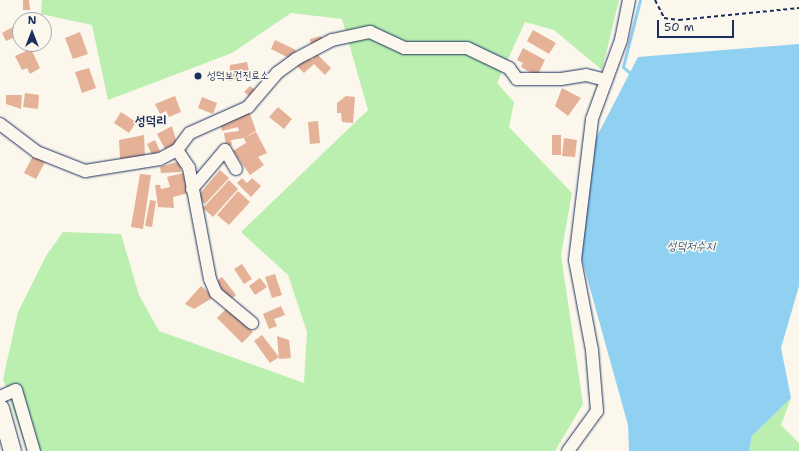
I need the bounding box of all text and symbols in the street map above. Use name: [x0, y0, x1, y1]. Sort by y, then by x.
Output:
north arrow: [12, 12, 52, 52]
scale bar: [659, 12, 736, 38]
text: N: [28, 13, 36, 28]
text: 50 m: [664, 19, 694, 35]
place label: 성덕보건진료소: [207, 69, 269, 83]
marker: 성덕보건진료소: [192, 70, 204, 82]
district label: 성덕리: [135, 113, 167, 129]
water label: 성덕저수지: [667, 240, 715, 254]

